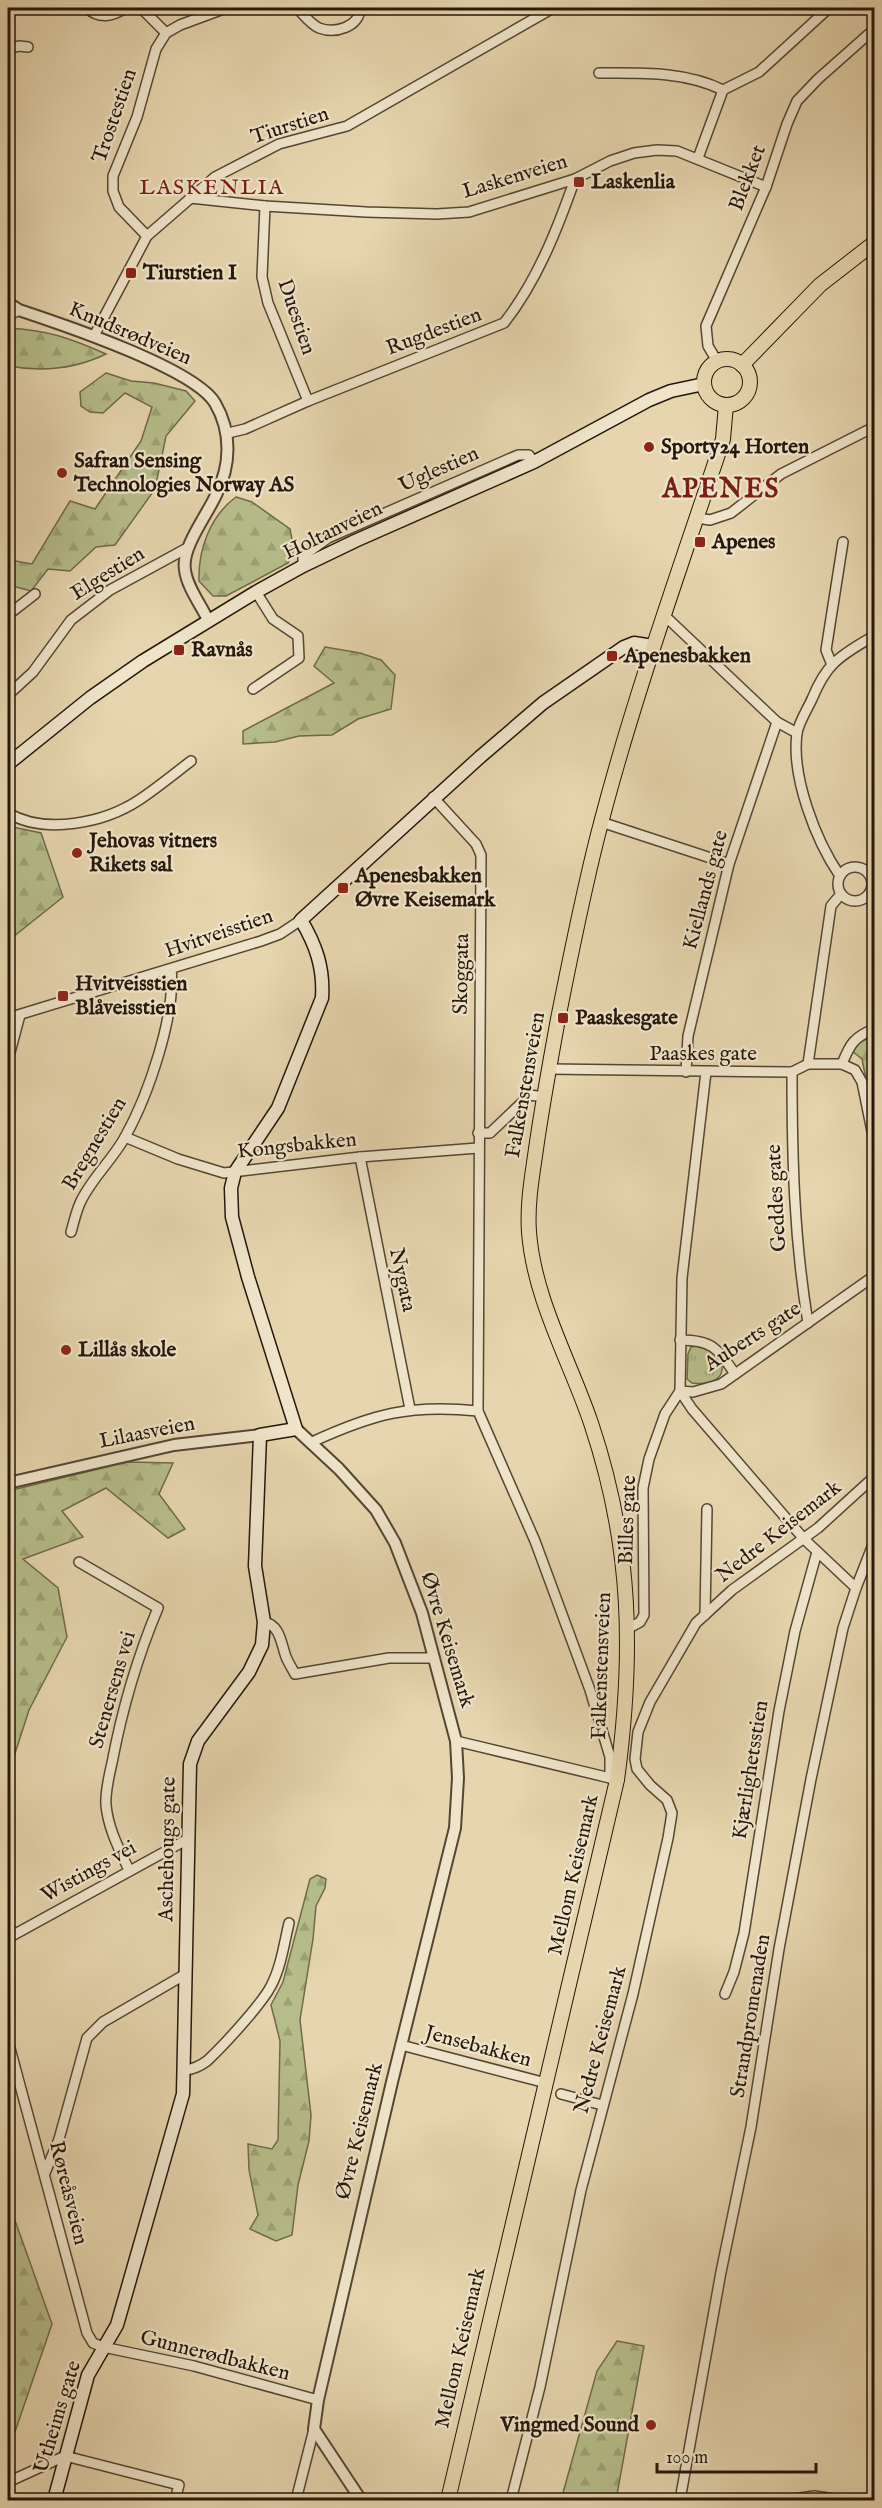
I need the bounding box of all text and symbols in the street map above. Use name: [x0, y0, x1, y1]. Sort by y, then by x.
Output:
street label: Trostestien: [86, 65, 144, 167]
street label: Tiurstien: [248, 101, 332, 151]
street label: Blekket: [723, 141, 773, 215]
street label: Laskenveien: [459, 148, 571, 206]
place label: Laskenlia: [591, 169, 676, 196]
district label: LASKENLIA: [139, 174, 285, 202]
marker: Laskenlia: [572, 175, 586, 189]
place label: Tiurstien I: [142, 260, 237, 287]
marker: Tiurstien I: [124, 266, 138, 280]
street label: Duestien: [270, 276, 322, 358]
street label: Knudsrødveien: [64, 296, 196, 372]
street label: Rugdestien: [383, 302, 485, 362]
place label: Sporty24 Horten: [661, 434, 809, 461]
street label: Uglestien: [395, 440, 483, 500]
marker: Sporty24 Horten: [642, 440, 656, 454]
place label: Safran Sensing Technologies Norway AS: [73, 448, 295, 499]
marker: Safran Sensing Technologies Norway AS: [55, 466, 69, 480]
district label: APENES: [661, 473, 780, 507]
street label: Holtanveien: [279, 495, 387, 567]
place label: Apenes: [711, 529, 775, 556]
marker: Apenes: [693, 535, 707, 549]
street label: Elgestien: [66, 541, 150, 607]
place label: Ravnås: [191, 637, 253, 664]
marker: Ravnås: [172, 643, 186, 657]
place label: Apenesbakken: [623, 643, 751, 670]
marker: Apenesbakken: [605, 649, 619, 663]
street label: Kiellands gate: [677, 827, 735, 953]
place label: Jehovas vitners Rikets sal: [86, 828, 217, 879]
marker: Jehovas vitners Rikets sal: [70, 846, 84, 860]
place label: Apenesbakken Øvre Keisemark: [354, 863, 496, 914]
marker: Apenesbakken Øvre Keisemark: [336, 881, 350, 895]
street label: Hvitveisstien: [161, 903, 277, 965]
street label: Skoggata: [448, 932, 476, 1015]
place label: Hvitveisstien Blåveisstien: [75, 971, 188, 1022]
marker: Hvitveisstien Blåveisstien: [56, 989, 70, 1003]
place label: Paaskesgate: [575, 1005, 678, 1032]
street label: Falkenstensveien: [500, 1010, 552, 1160]
marker: Paaskesgate: [556, 1011, 570, 1025]
street label: Paaskes gate: [649, 1041, 757, 1068]
street label: Bregnestien: [57, 1092, 133, 1196]
street label: Kongsbakken: [236, 1126, 358, 1166]
street label: Geddes gate: [761, 1143, 793, 1252]
street label: Nygata: [382, 1246, 422, 1315]
street label: Auberts gate: [699, 1295, 807, 1379]
place label: Lillås skole: [78, 1337, 176, 1364]
marker: Lillås skole: [59, 1343, 73, 1357]
street label: Lilaasveien: [97, 1410, 197, 1456]
street label: Billes gate: [613, 1474, 643, 1565]
street label: Nedre Keisemark: [711, 1474, 848, 1589]
street label: Øvre Keisemark: [414, 1569, 481, 1712]
street label: Falkenstensveien: [586, 1592, 618, 1740]
street label: Stenersens vei: [83, 1628, 143, 1752]
street label: Kjærlighetsstien: [727, 1698, 775, 1842]
street label: Aschehougs gate: [153, 1776, 183, 1923]
street label: Mellom Keisemark: [542, 1791, 606, 1958]
street label: Wistings vei: [37, 1835, 141, 1909]
street label: Strandpromenaden: [725, 1932, 777, 2100]
street label: Nedre Keisemark: [568, 1962, 634, 2117]
street label: Jensebakken: [420, 2019, 534, 2074]
street label: Øvre Keisemark: [330, 2059, 390, 2202]
street label: Røreåsveien: [42, 2138, 94, 2248]
street label: Mellom Keisemark: [429, 2264, 493, 2431]
street label: Gunnerødbakken: [137, 2324, 293, 2388]
street label: Utheims gate: [28, 2357, 88, 2477]
place label: Vingmed Sound: [499, 2412, 640, 2439]
marker: Vingmed Sound: [644, 2418, 658, 2432]
scale bar: [657, 2436, 816, 2474]
text: 100 m: [666, 2447, 708, 2470]

